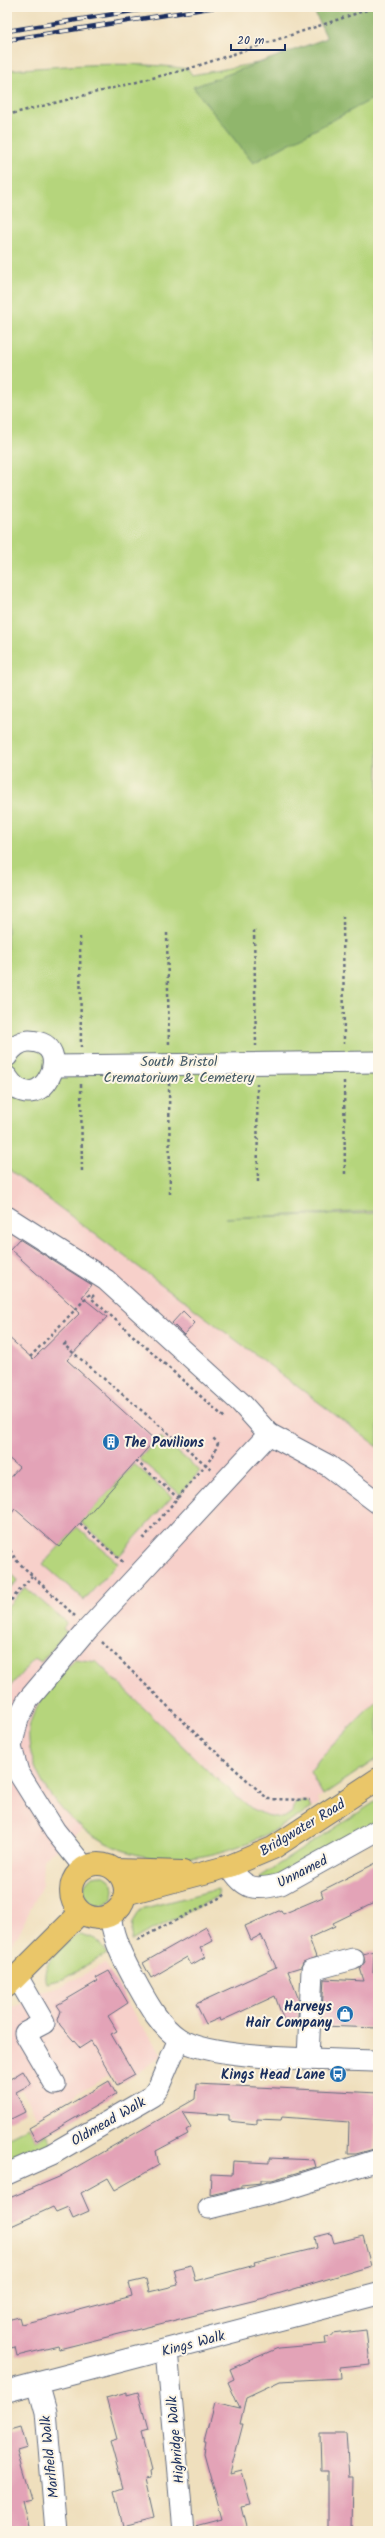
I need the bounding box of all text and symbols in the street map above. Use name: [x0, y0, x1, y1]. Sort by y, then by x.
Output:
scale bar: [231, 26, 285, 52]
text: 20 m: [237, 31, 265, 50]
park label: South Bristol Crematorium & Cemetery: [104, 1051, 255, 1089]
building icon: The Pavilions: [101, 1432, 121, 1452]
place label: The Pavilions: [124, 1432, 205, 1454]
street label: Bridgwater Road: [255, 1793, 350, 1862]
street label: Unnamed: [273, 1849, 333, 1894]
place label: Harveys Hair Company: [245, 1996, 333, 2034]
shop icon: Harveys Hair Company: [335, 2004, 355, 2024]
place label: Kings Head Lane: [221, 2064, 325, 2086]
bus stop icon: Kings Head Lane: [328, 2064, 348, 2084]
street label: Oldmead Walk: [67, 2091, 150, 2152]
street label: Kings Walk: [159, 2325, 228, 2363]
street label: Highridge Walk: [161, 2395, 191, 2485]
street label: Marlfield Walk: [35, 2414, 65, 2499]

